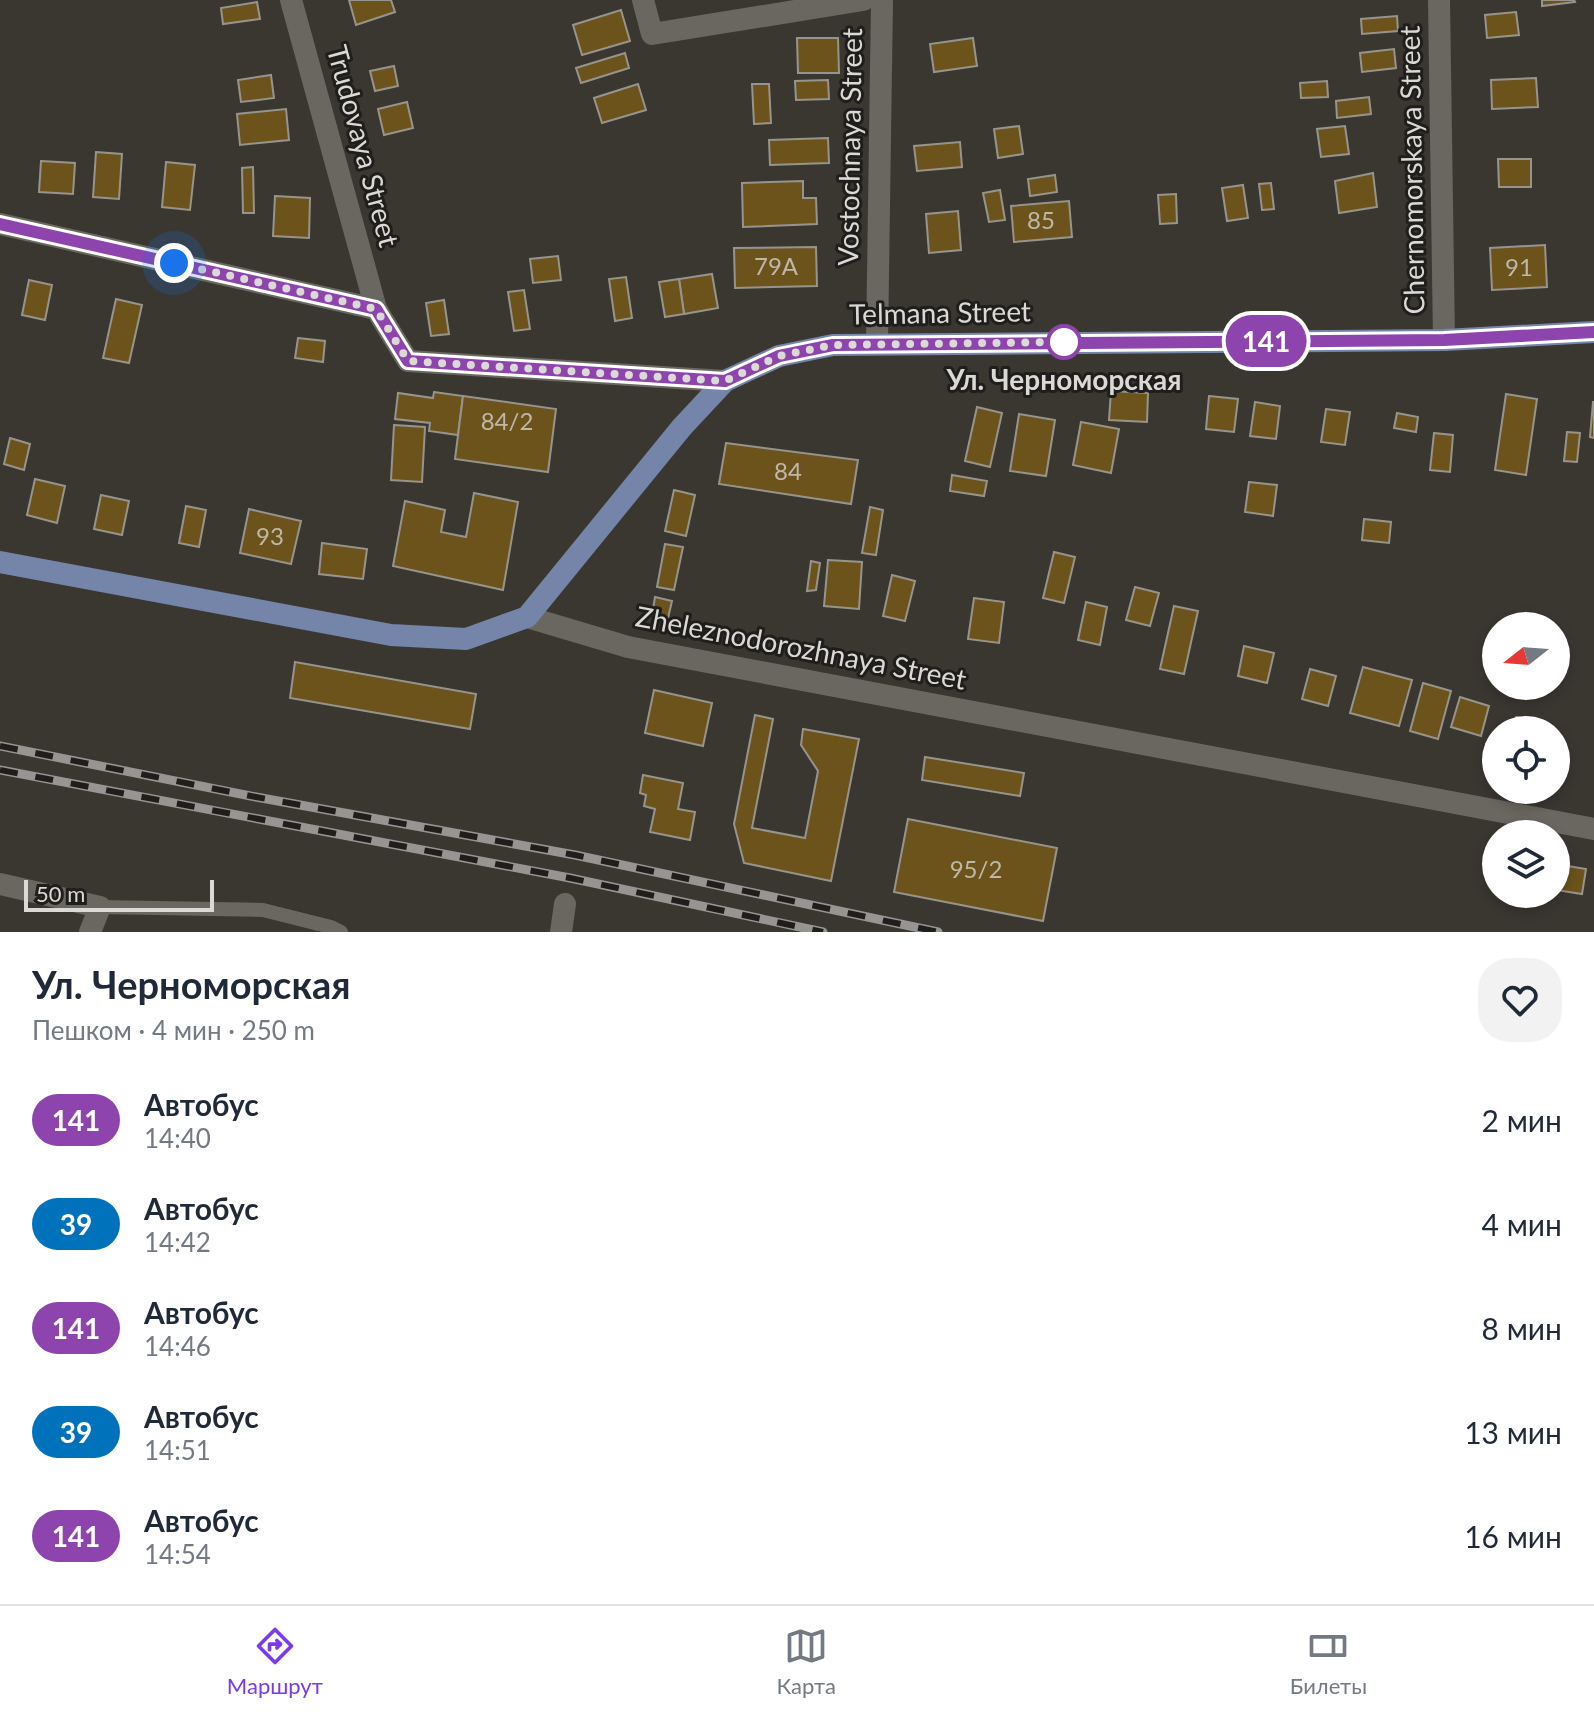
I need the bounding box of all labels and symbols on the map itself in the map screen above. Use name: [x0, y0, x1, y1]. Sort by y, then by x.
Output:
street label: Chernomorskaya Street: [1391, 25, 1431, 315]
street label: Vostochnaya Street: [830, 28, 868, 266]
street label: Trudovaya Street: [321, 41, 407, 250]
house number: 85: [1027, 205, 1055, 234]
your location: [154, 243, 194, 283]
house number: 79А: [754, 251, 799, 280]
house number: 91: [1505, 252, 1533, 281]
street label: Telmana Street: [849, 293, 1031, 331]
line badge: 141: [1220, 315, 1312, 367]
marker: Ул. Черноморская: [1047, 325, 1081, 359]
place label: Ул. Черноморская: [946, 362, 1181, 396]
house number: 84/2: [481, 406, 533, 435]
house number: 84: [774, 456, 802, 485]
house number: 93: [256, 521, 284, 550]
street label: Zheleznodorozhnaya Street: [633, 598, 969, 696]
north arrow: [1482, 612, 1570, 700]
house number: 95/2: [950, 854, 1002, 883]
scale bar: [24, 876, 214, 912]

